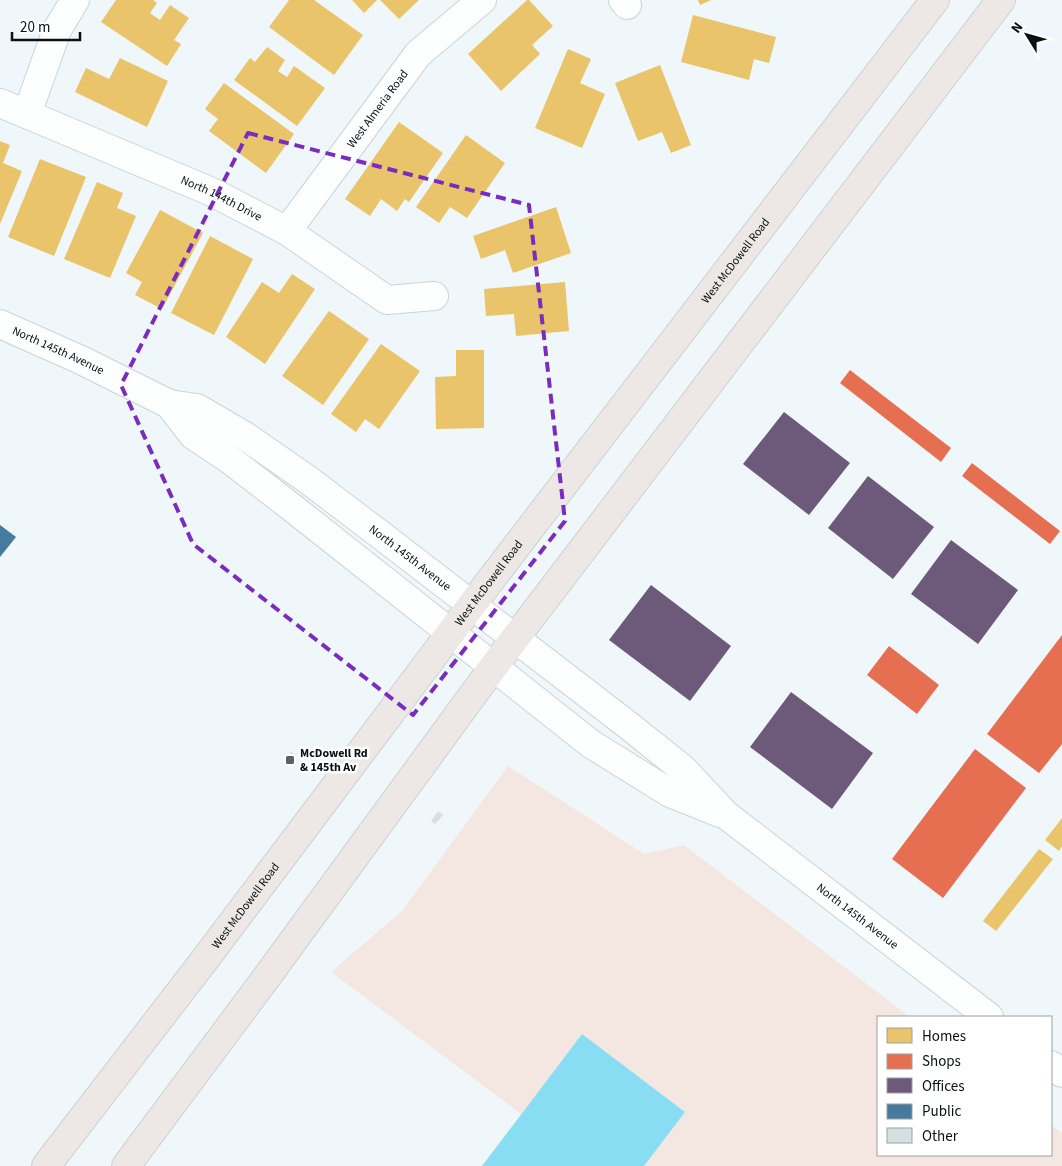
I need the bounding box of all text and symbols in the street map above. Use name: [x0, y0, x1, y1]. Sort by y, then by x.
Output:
scale bar: [12, 10, 80, 42]
north arrow: [1002, 10, 1052, 60]
text: 20 m: [20, 17, 50, 38]
text: N: [1007, 18, 1028, 38]
street label: West Almeria Road: [343, 66, 412, 151]
street label: North 144th Drive: [178, 171, 265, 225]
street label: West McDowell Road: [697, 214, 774, 307]
street label: North 145th Avenue: [10, 322, 107, 379]
street label: North 145th Avenue: [366, 521, 455, 595]
street label: West McDowell Road: [450, 537, 527, 629]
place label: McDowell Rd & 145th Av: [300, 745, 368, 776]
marker: McDowell Rd & 145th Av: [284, 754, 296, 766]
street label: West McDowell Road: [207, 859, 283, 952]
street label: North 145th Avenue: [813, 879, 902, 953]
legend: [877, 1016, 1052, 1156]
text: Homes: [922, 1026, 966, 1047]
text: Shops: [922, 1051, 961, 1072]
text: Offices: [922, 1076, 965, 1097]
text: Public: [922, 1101, 961, 1122]
text: Other: [922, 1126, 959, 1147]

